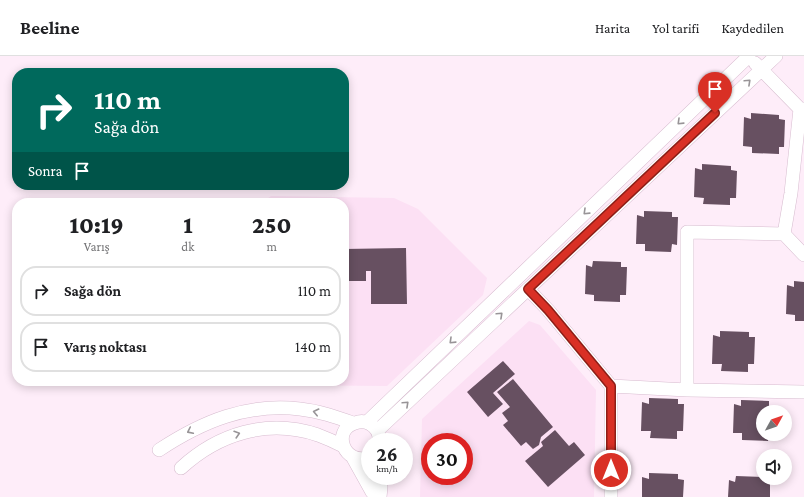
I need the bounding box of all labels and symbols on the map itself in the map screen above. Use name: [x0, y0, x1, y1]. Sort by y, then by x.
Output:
pin: [698, 72, 732, 113]
one-way arrow: [743, 79, 751, 87]
one-way arrow: [677, 117, 685, 125]
one-way arrow: [583, 207, 591, 215]
one-way arrow: [496, 313, 503, 320]
one-way arrow: [449, 336, 457, 344]
one-way arrow: [401, 402, 409, 409]
north arrow: [756, 405, 792, 441]
one-way arrow: [313, 408, 319, 416]
one-way arrow: [187, 426, 195, 434]
one-way arrow: [234, 430, 241, 439]
speed limit sign: 30: [421, 433, 473, 485]
position arrow: [590, 449, 632, 491]

